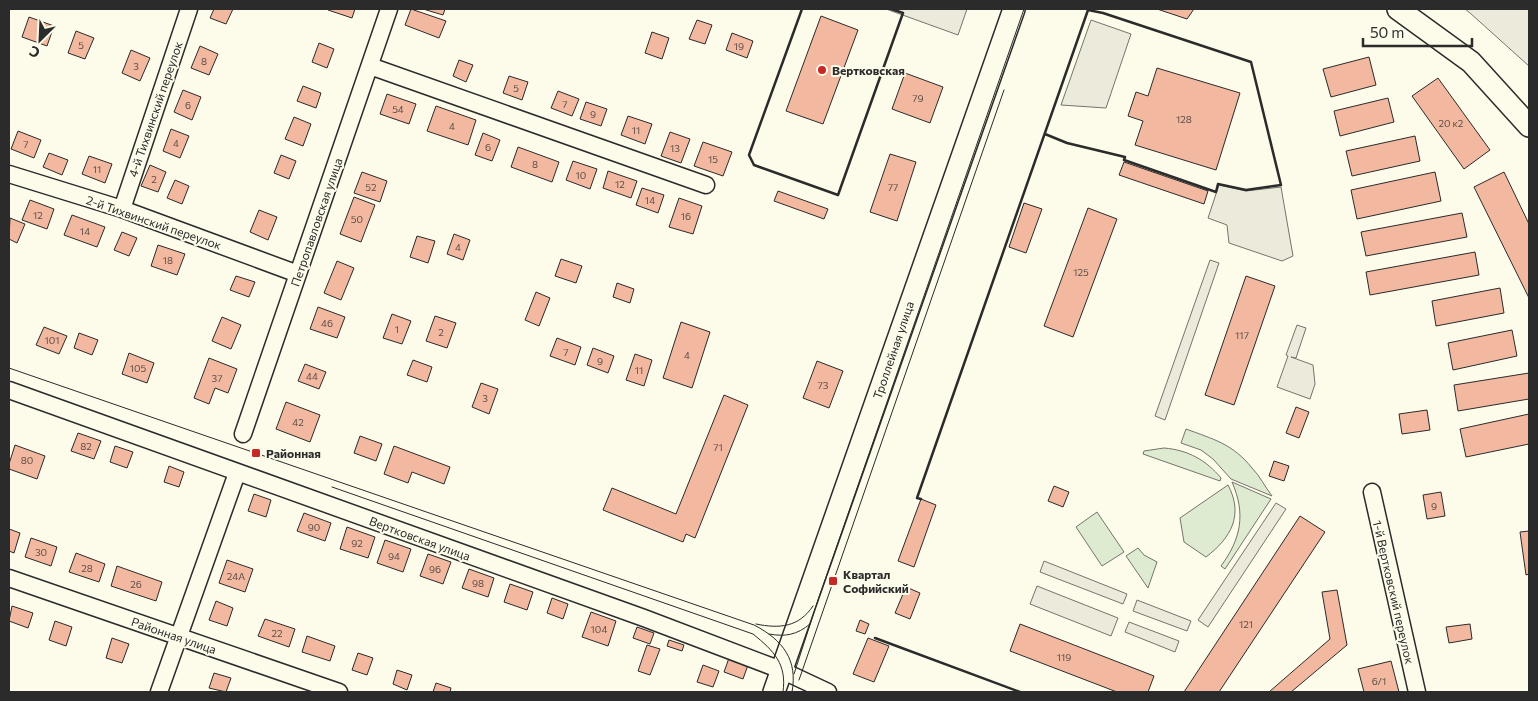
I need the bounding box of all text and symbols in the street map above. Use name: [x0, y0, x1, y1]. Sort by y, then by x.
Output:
north arrow: [15, 15, 65, 65]
scale bar: [1363, 15, 1472, 47]
text: 50 m: [1370, 23, 1404, 41]
house number: 5: [78, 39, 84, 51]
street label: 4-й Тихвинский переулок: [125, 39, 185, 179]
house number: 19: [734, 40, 744, 52]
text: С: [27, 43, 42, 62]
house number: 8: [201, 55, 207, 67]
house number: 3: [133, 60, 139, 72]
place label: Вертковская: [832, 63, 905, 77]
marker: Вертковская: [816, 64, 828, 76]
house number: 5: [513, 82, 519, 94]
house number: 79: [912, 92, 924, 104]
house number: 7: [562, 98, 568, 110]
house number: 6: [185, 99, 191, 111]
house number: 54: [392, 103, 404, 115]
house number: 9: [590, 108, 596, 120]
house number: 128: [1176, 113, 1192, 125]
house number: 20 к2: [1439, 117, 1464, 129]
house number: 4: [449, 120, 455, 132]
house number: 11: [632, 124, 640, 136]
house number: 4: [173, 137, 179, 149]
house number: 7: [23, 138, 29, 150]
house number: 6: [485, 141, 491, 153]
house number: 13: [670, 142, 680, 154]
house number: 15: [708, 153, 718, 165]
street label: Петропавловская улица: [287, 156, 345, 288]
house number: 8: [532, 158, 538, 170]
house number: 11: [93, 163, 101, 175]
house number: 10: [576, 169, 586, 181]
house number: 2: [151, 173, 157, 185]
house number: 12: [615, 178, 625, 190]
house number: 52: [365, 181, 377, 193]
house number: 77: [888, 181, 898, 193]
street label: 2-й Тихвинский переулок: [85, 192, 224, 252]
house number: 14: [645, 194, 655, 206]
house number: 12: [33, 209, 43, 221]
house number: 16: [681, 210, 691, 222]
house number: 50: [351, 213, 363, 225]
house number: 14: [80, 225, 90, 237]
house number: 4: [455, 241, 461, 253]
house number: 18: [163, 254, 173, 266]
house number: 125: [1073, 266, 1089, 278]
street label: Троллейная улица: [870, 299, 916, 401]
house number: 46: [321, 317, 333, 329]
house number: 1: [395, 323, 399, 335]
house number: 2: [438, 326, 444, 338]
house number: 117: [1235, 329, 1249, 341]
house number: 101: [44, 334, 60, 346]
house number: 7: [563, 346, 569, 358]
house number: 4: [684, 349, 690, 361]
house number: 9: [597, 355, 603, 367]
house number: 105: [130, 362, 147, 374]
house number: 11: [635, 364, 643, 376]
house number: 44: [306, 370, 318, 382]
house number: 37: [212, 372, 222, 384]
house number: 73: [818, 379, 829, 391]
house number: 3: [482, 392, 488, 404]
house number: 42: [292, 416, 304, 428]
house number: 82: [80, 440, 92, 452]
house number: 71: [713, 441, 723, 453]
place label: Районная: [266, 446, 321, 460]
marker: Районная: [250, 447, 262, 459]
house number: 80: [21, 454, 33, 466]
house number: 9: [1431, 500, 1437, 512]
street label: Вертковская улица: [368, 513, 472, 563]
street label: 1-й Вертковский переулок: [1371, 519, 1417, 666]
house number: 90: [308, 521, 320, 533]
house number: 92: [351, 537, 363, 549]
house number: 30: [35, 546, 47, 558]
house number: 94: [388, 550, 400, 562]
house number: 28: [81, 562, 93, 574]
house number: 96: [429, 563, 441, 575]
place label: Квартал Софийский: [843, 567, 909, 595]
house number: 24А: [227, 570, 245, 582]
marker: Квартал Софийский: [827, 575, 839, 587]
house number: 98: [472, 577, 484, 589]
house number: 26: [130, 578, 142, 590]
street label: Районная улица: [130, 614, 218, 656]
house number: 121: [1239, 618, 1253, 630]
house number: 104: [591, 623, 607, 635]
house number: 22: [271, 627, 283, 639]
house number: 119: [1057, 651, 1071, 663]
house number: 6/1: [1372, 675, 1386, 687]

